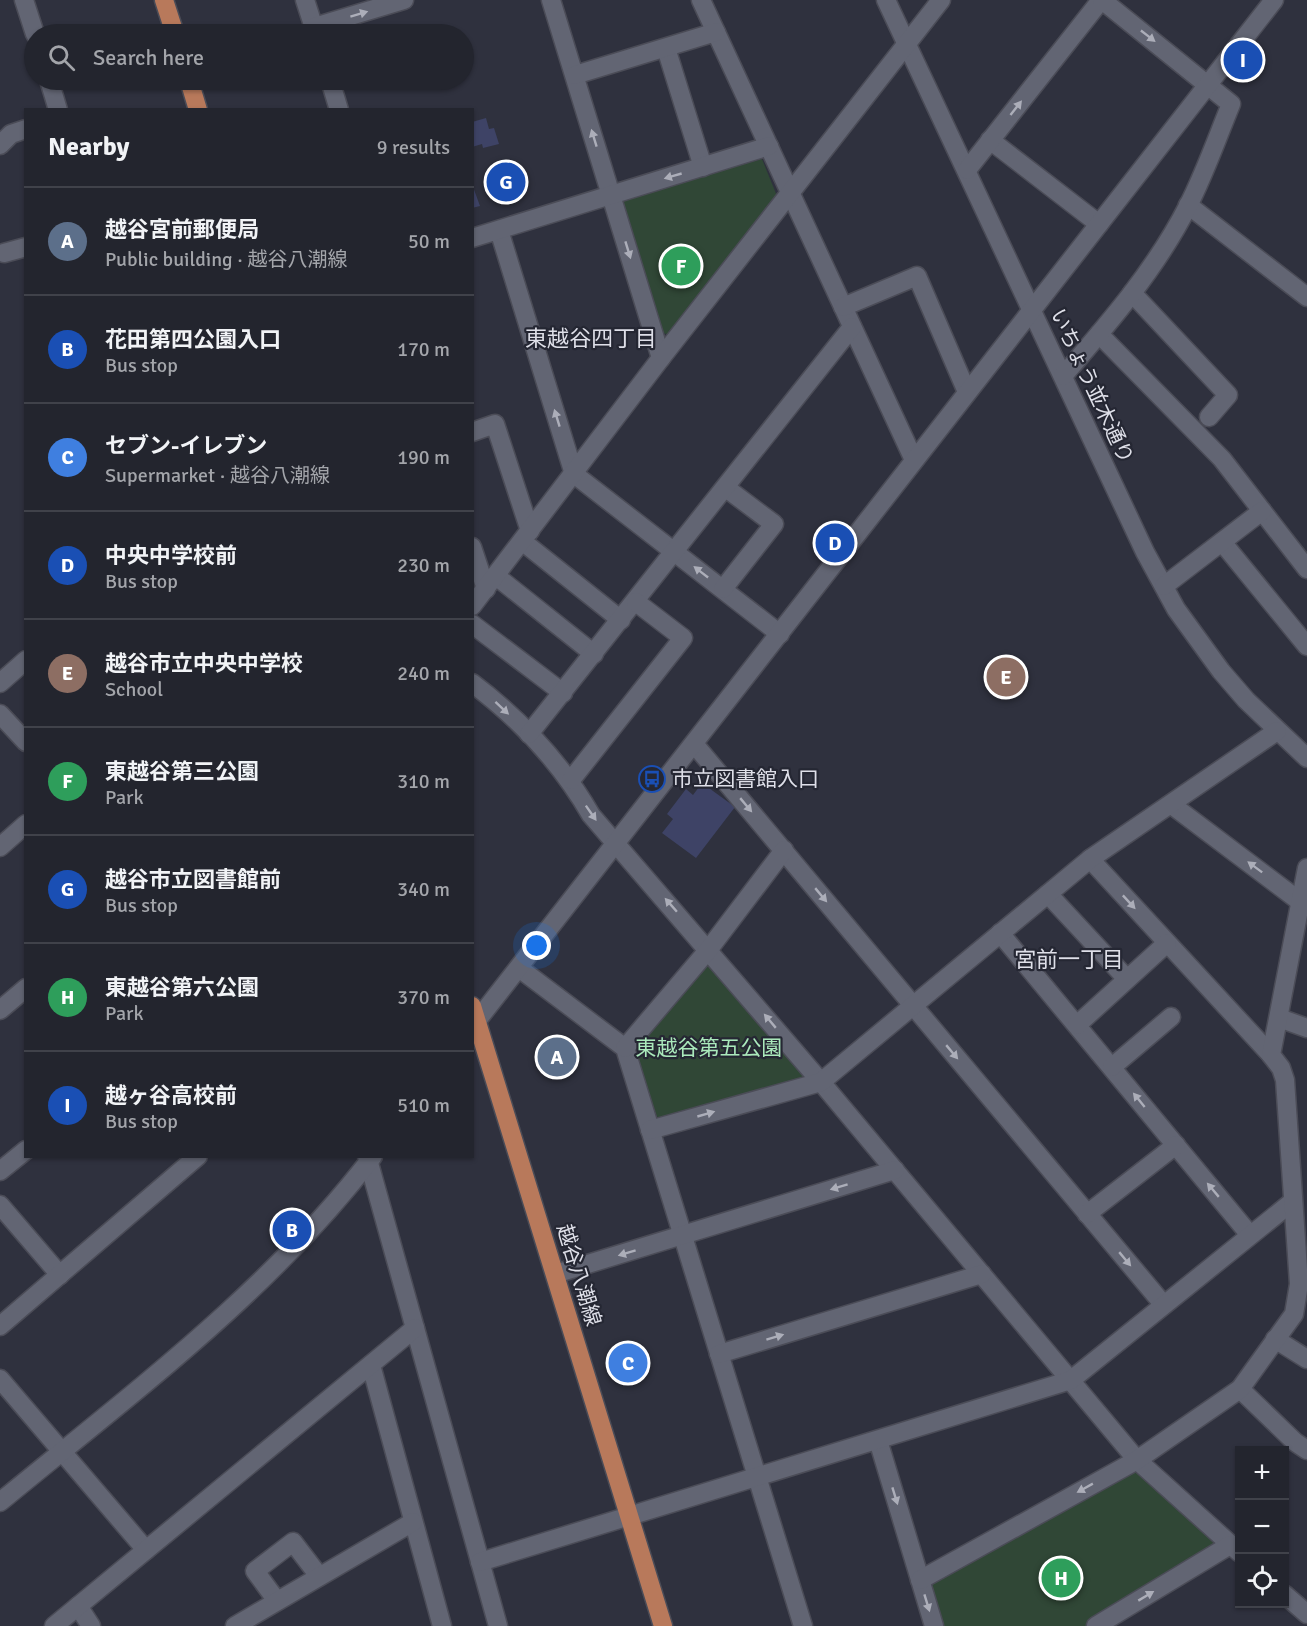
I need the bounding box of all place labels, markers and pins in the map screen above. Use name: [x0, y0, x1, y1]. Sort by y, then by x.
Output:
pin: I: [1224, 38, 1262, 82]
pin: G: [486, 160, 526, 204]
pin: F: [662, 244, 700, 288]
pin: D: [816, 520, 854, 566]
pin: E: [986, 654, 1026, 700]
bus stop icon: 市立図書館入口: [637, 764, 667, 794]
place label: 市立図書館入口: [672, 766, 819, 792]
pin: A: [538, 1034, 576, 1080]
pin: B: [272, 1208, 312, 1252]
pin: C: [608, 1340, 648, 1386]
pin: H: [1042, 1556, 1080, 1600]

